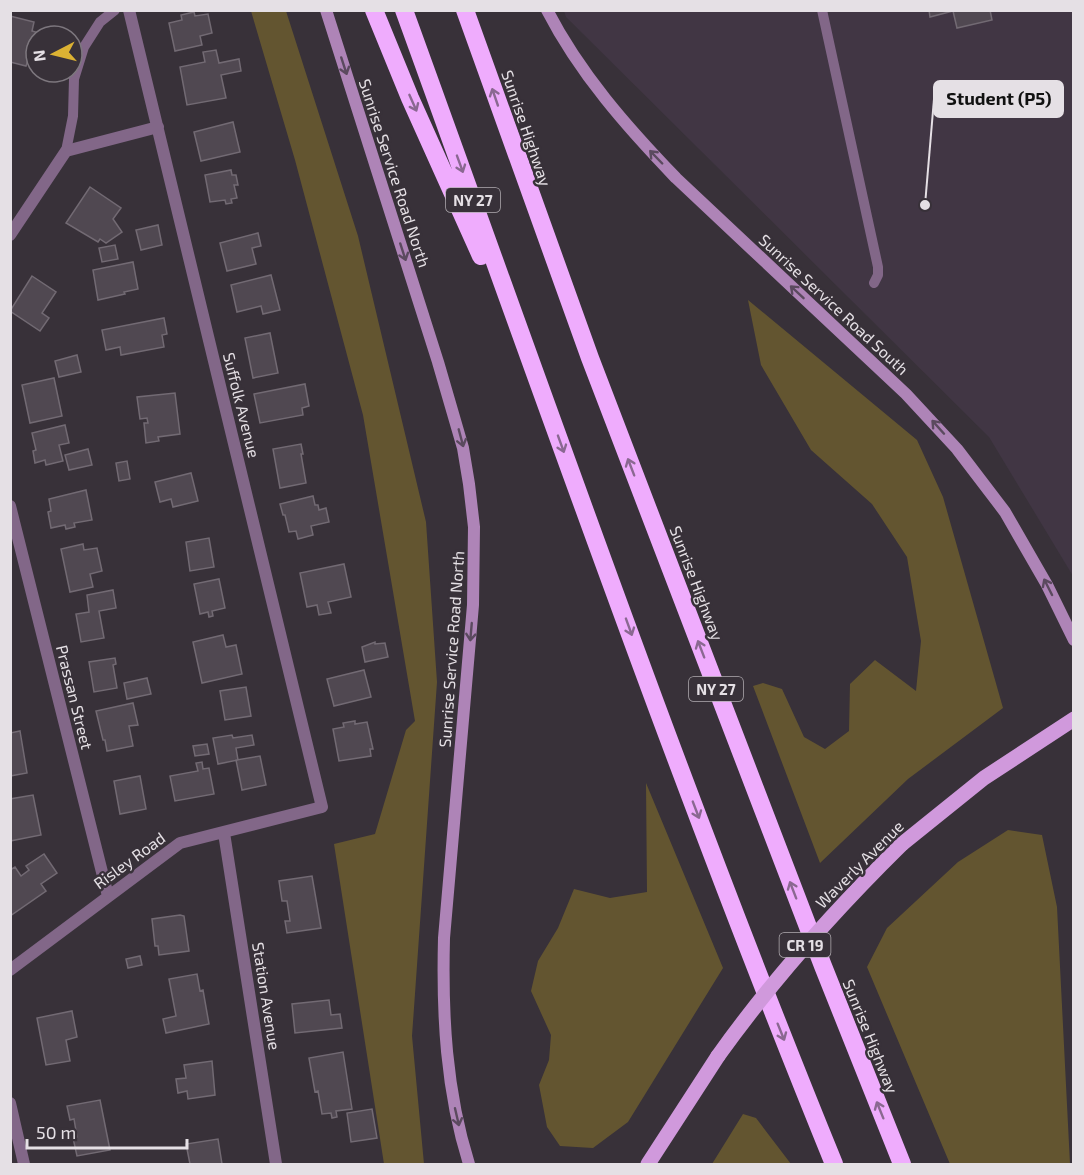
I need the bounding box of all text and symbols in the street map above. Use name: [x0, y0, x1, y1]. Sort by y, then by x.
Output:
north arrow: [24, 24, 84, 84]
text: N: [28, 49, 49, 63]
one-way arrow: [339, 56, 350, 75]
street label: Sunrise Highway: [498, 68, 556, 189]
street label: Sunrise Service Road North: [356, 76, 434, 270]
callout: Student (P5): [934, 81, 1063, 117]
text: Student (P5): [946, 87, 1052, 109]
one-way arrow: [489, 88, 500, 106]
one-way arrow: [408, 94, 419, 112]
one-way arrow: [649, 150, 663, 165]
one-way arrow: [455, 154, 466, 173]
road number: NY 27: [446, 188, 500, 212]
street label: Sunrise Service Road South: [755, 230, 913, 378]
one-way arrow: [398, 242, 409, 261]
one-way arrow: [790, 285, 805, 299]
street label: Suffolk Avenue: [220, 350, 264, 460]
one-way arrow: [931, 420, 945, 435]
one-way arrow: [455, 428, 467, 447]
one-way arrow: [557, 435, 568, 453]
one-way arrow: [625, 458, 636, 477]
street label: Sunrise Highway: [666, 523, 728, 644]
street label: Sunrise Service Road North: [435, 550, 467, 748]
one-way arrow: [1042, 579, 1054, 596]
one-way arrow: [624, 618, 635, 636]
one-way arrow: [465, 622, 476, 641]
one-way arrow: [695, 640, 706, 659]
street label: Prassan Street: [53, 643, 97, 751]
road number: NY 27: [689, 677, 743, 701]
one-way arrow: [691, 801, 702, 819]
street label: Waverly Avenue: [811, 816, 907, 912]
street label: Risley Road: [90, 828, 168, 892]
one-way arrow: [787, 881, 798, 899]
road number: CR 19: [780, 933, 830, 957]
street label: Station Avenue: [249, 941, 285, 1051]
street label: Sunrise Highway: [839, 976, 903, 1096]
one-way arrow: [776, 1022, 787, 1040]
one-way arrow: [874, 1102, 885, 1120]
one-way arrow: [451, 1107, 463, 1126]
scale bar: [27, 1112, 188, 1150]
text: 50 m: [36, 1121, 76, 1143]

